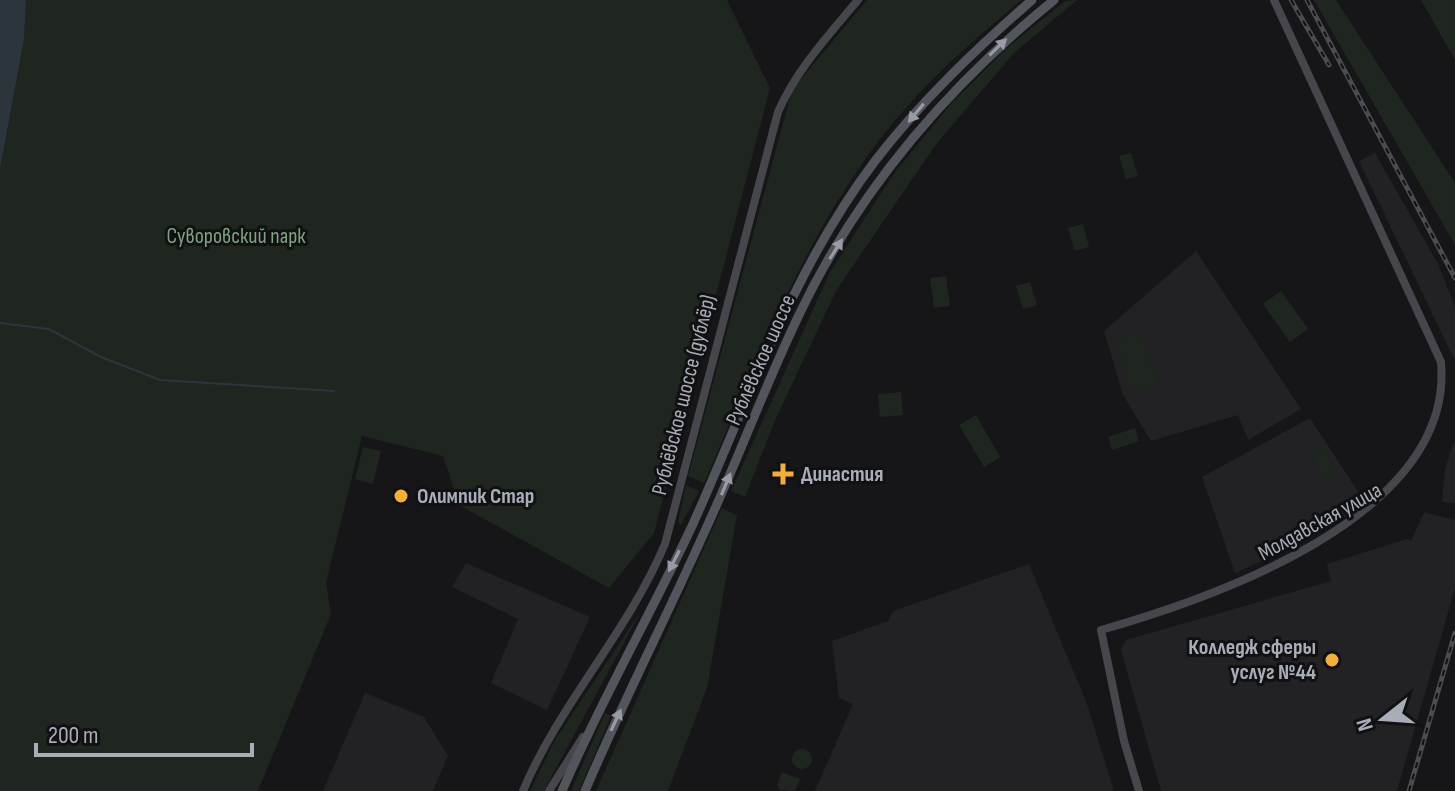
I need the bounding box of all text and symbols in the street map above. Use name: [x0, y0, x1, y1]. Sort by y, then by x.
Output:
one-way arrow: [988, 38, 1007, 57]
one-way arrow: [908, 103, 925, 123]
park label: Суворовский парк: [166, 223, 306, 250]
one-way arrow: [829, 238, 843, 260]
street label: Рублёвское шоссе: [720, 290, 802, 430]
street label: Рублёвское шоссе (дублёр): [646, 292, 722, 498]
place label: Династия: [801, 461, 883, 488]
marker: Династия: [772, 463, 794, 485]
one-way arrow: [719, 472, 732, 496]
street label: Молдавская улица: [1253, 477, 1387, 567]
place label: Олимпик Стар: [417, 483, 534, 510]
marker: Олимпик Стар: [392, 487, 410, 505]
one-way arrow: [667, 550, 681, 573]
place label: Колледж сферы услуг №44: [1188, 634, 1316, 686]
marker: Колледж сферы услуг №44: [1323, 651, 1341, 669]
north arrow: [1343, 679, 1423, 759]
scale bar: [36, 707, 252, 757]
one-way arrow: [609, 708, 623, 731]
text: N: [1351, 715, 1380, 734]
text: 200 m: [48, 721, 99, 750]

